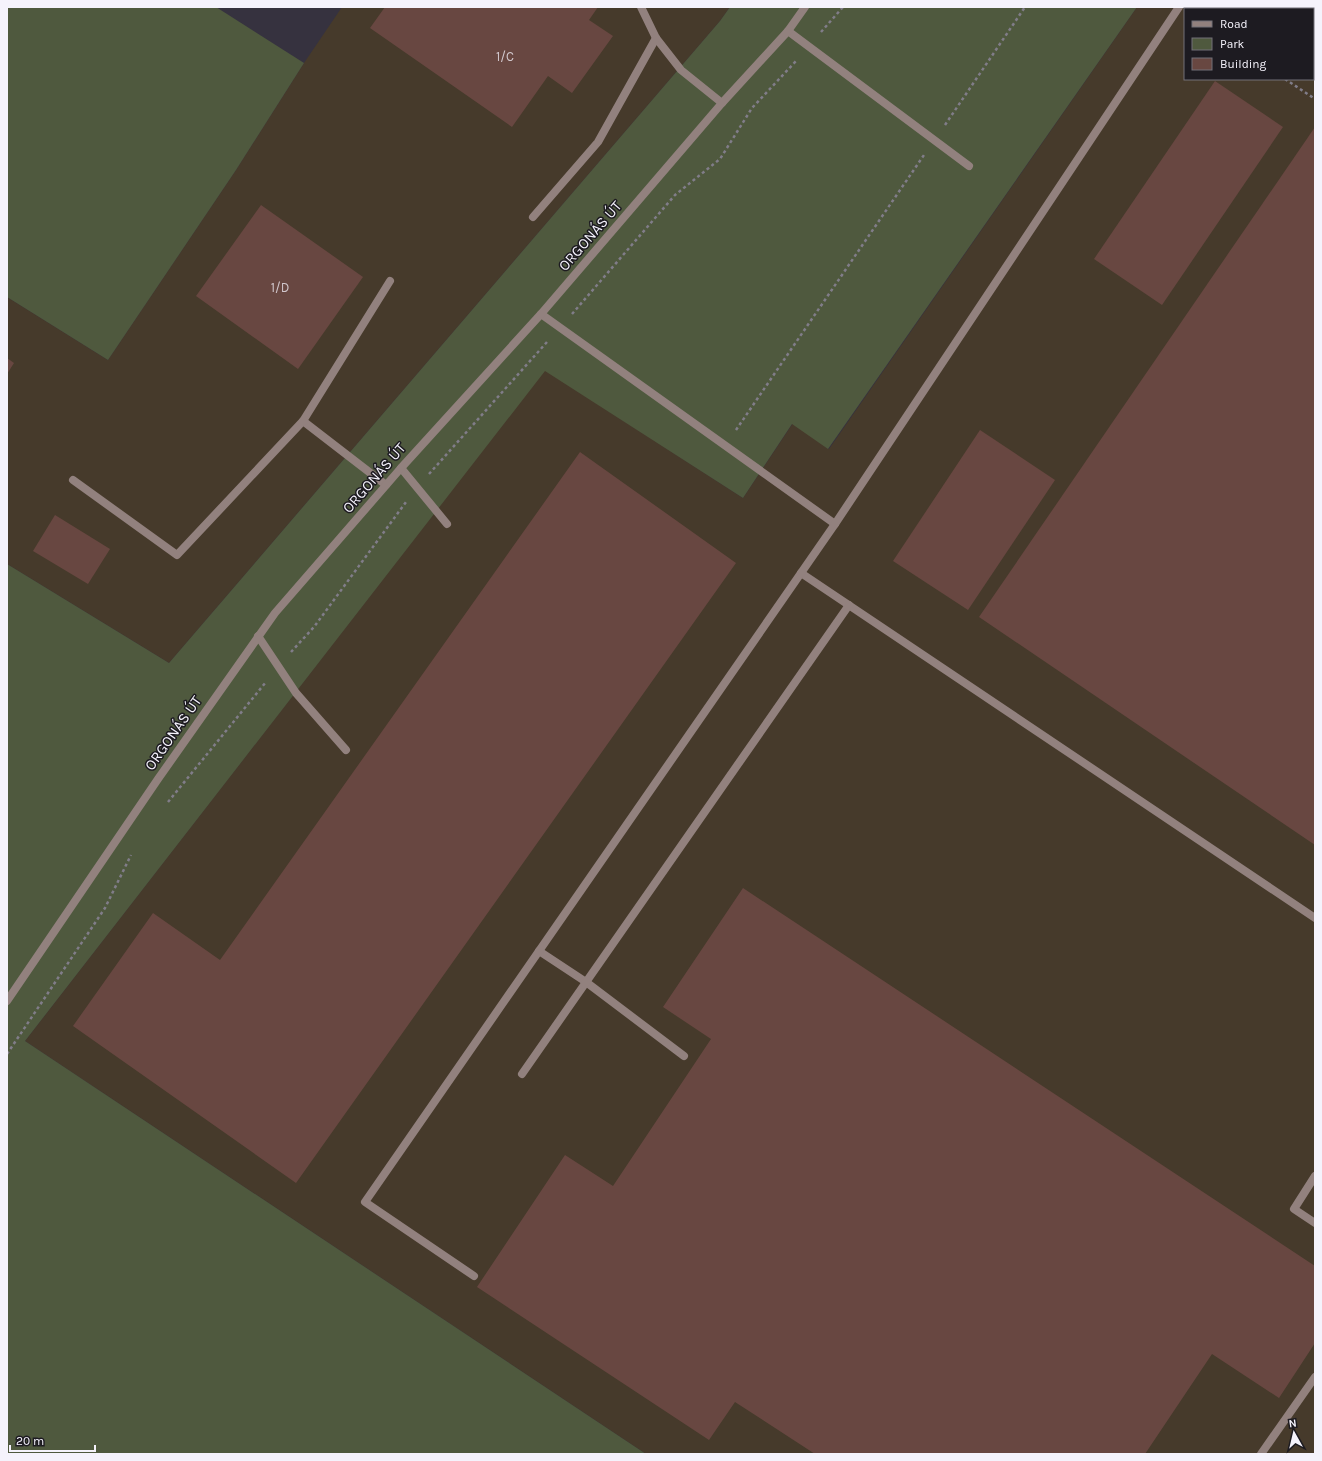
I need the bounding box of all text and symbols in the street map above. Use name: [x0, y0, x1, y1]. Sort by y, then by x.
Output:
legend: [1184, 8, 1314, 80]
text: Road: [1220, 17, 1248, 31]
text: Park: [1220, 37, 1245, 51]
house number: 1/C: [496, 49, 514, 64]
text: Building: [1220, 57, 1267, 71]
street label: ORGONÁS ÚT: [555, 197, 626, 275]
house number: 1/D: [271, 280, 289, 295]
street label: ORGONÁS ÚT: [339, 439, 410, 517]
street label: ORGONÁS ÚT: [141, 692, 206, 774]
north arrow: [1274, 1413, 1314, 1453]
text: N: [1288, 1417, 1297, 1431]
scale bar: [10, 1427, 95, 1453]
text: 20 m: [16, 1434, 44, 1448]

